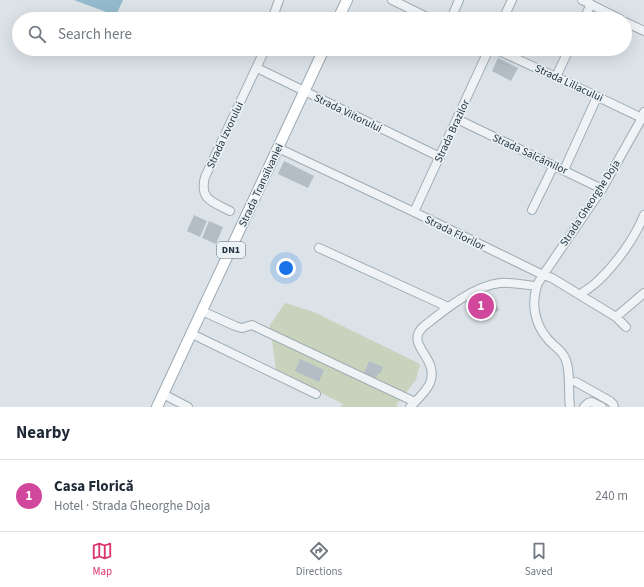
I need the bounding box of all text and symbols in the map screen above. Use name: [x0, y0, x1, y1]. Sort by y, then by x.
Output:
search box: [12, 12, 632, 56]
icon: search: [26, 23, 48, 45]
text: Search here: [58, 24, 132, 45]
street label: Strada Liliacului: [532, 61, 606, 105]
street label: Strada Viitorului: [311, 90, 385, 136]
street label: Strada Brazilor: [431, 97, 473, 165]
street label: Strada Izvorului: [203, 99, 247, 171]
street label: Strada Salcâmilor: [490, 130, 570, 178]
street label: Strada Transilvaniei: [235, 141, 287, 229]
street label: Strada Gheorghe Doja: [556, 157, 624, 249]
street label: Strada Florilor: [422, 212, 488, 254]
road number: DN1: [217, 242, 245, 258]
your location: [276, 258, 296, 278]
pin: 1: [468, 291, 494, 321]
text: Nearby: [16, 421, 70, 445]
text: Casa Florică: [54, 476, 134, 497]
text: 1: [26, 487, 32, 505]
text: 240 m: [595, 487, 628, 505]
text: Hotel · Strada Gheorghe Doja: [54, 497, 210, 515]
tab: Map: [91, 540, 113, 579]
tab: Directions: [296, 540, 342, 579]
tab: Saved: [525, 540, 553, 579]

